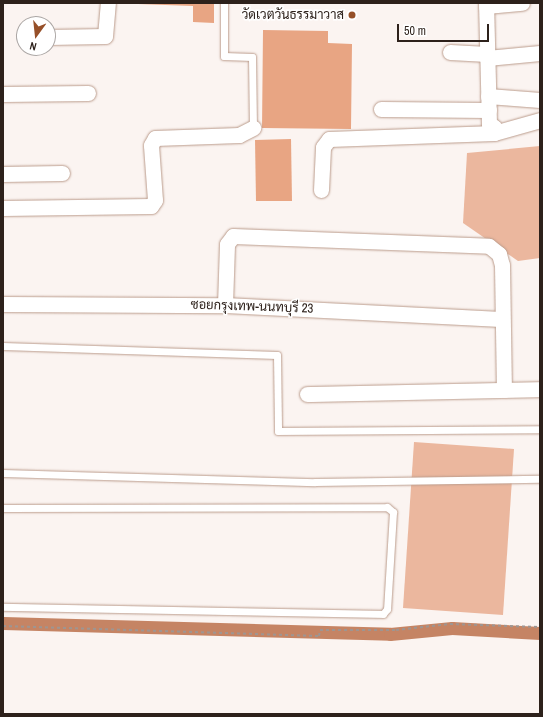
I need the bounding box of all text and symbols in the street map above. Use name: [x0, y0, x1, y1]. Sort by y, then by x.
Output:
place label: วัดเวตวันธรรมาวาส: [242, 7, 344, 23]
marker: วัดเวตวันธรรมาวาส: [347, 10, 357, 20]
north arrow: [16, 16, 56, 56]
scale bar: [399, 16, 491, 42]
text: 50 m: [404, 23, 426, 39]
text: N: [28, 39, 38, 54]
street label: ซอยกรุงเทพ-นนทบุรี 23: [190, 297, 314, 317]

